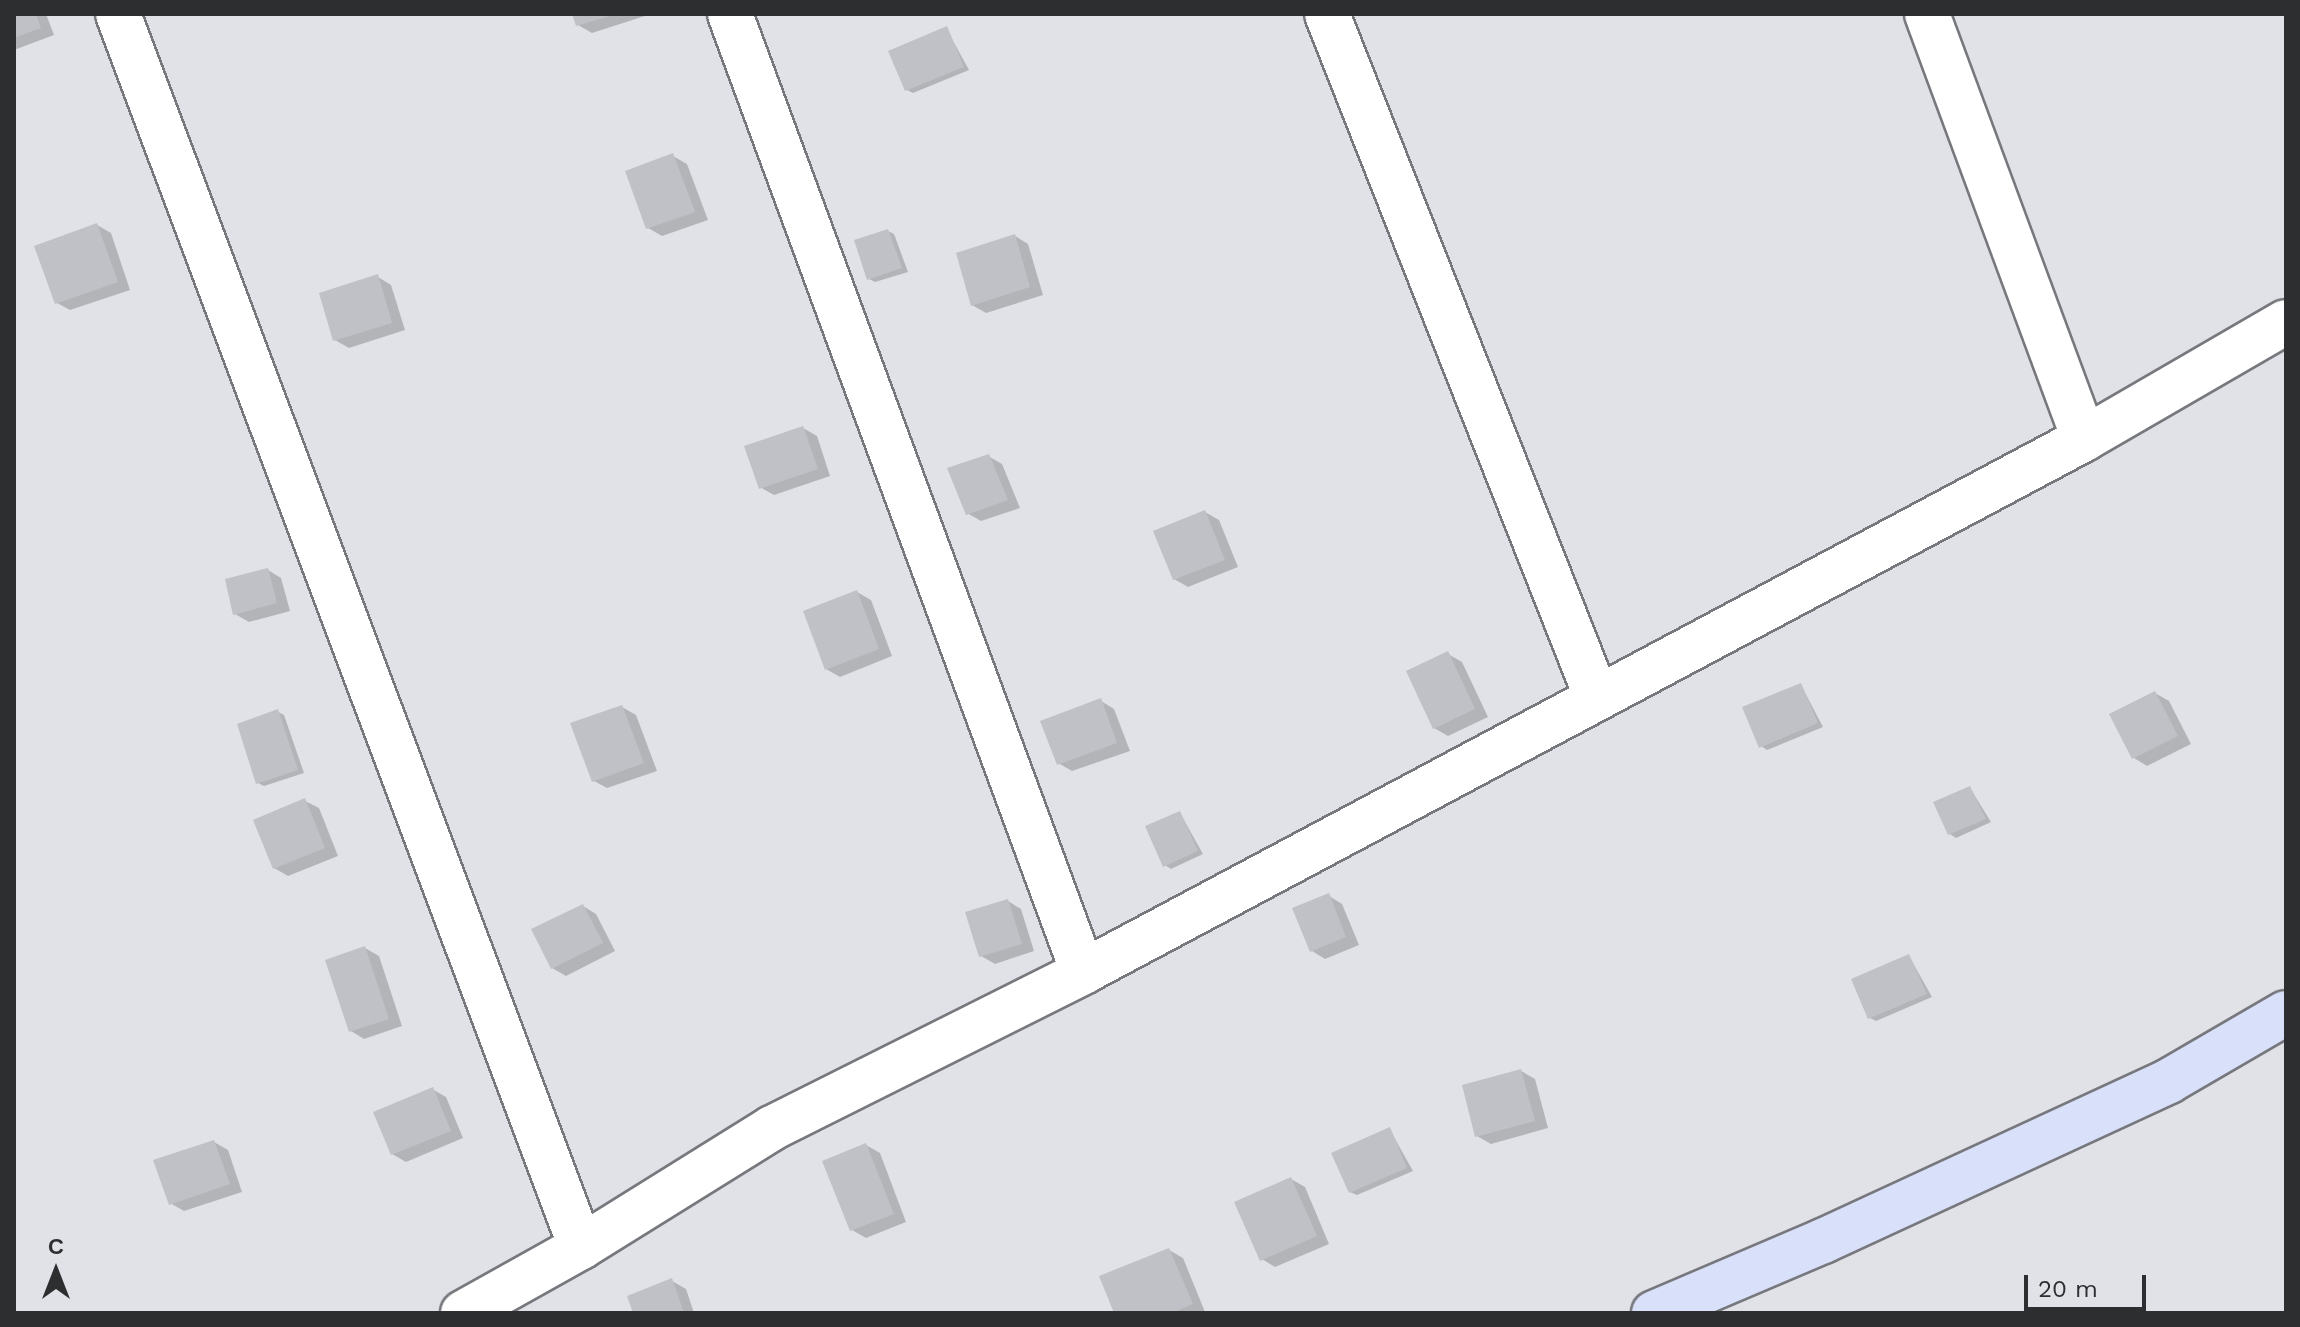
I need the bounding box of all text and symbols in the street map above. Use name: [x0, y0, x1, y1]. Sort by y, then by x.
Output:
north arrow: [16, 1231, 96, 1311]
text: С: [48, 1234, 64, 1259]
scale bar: [2028, 1259, 2150, 1309]
text: 20 m: [2038, 1275, 2098, 1303]

